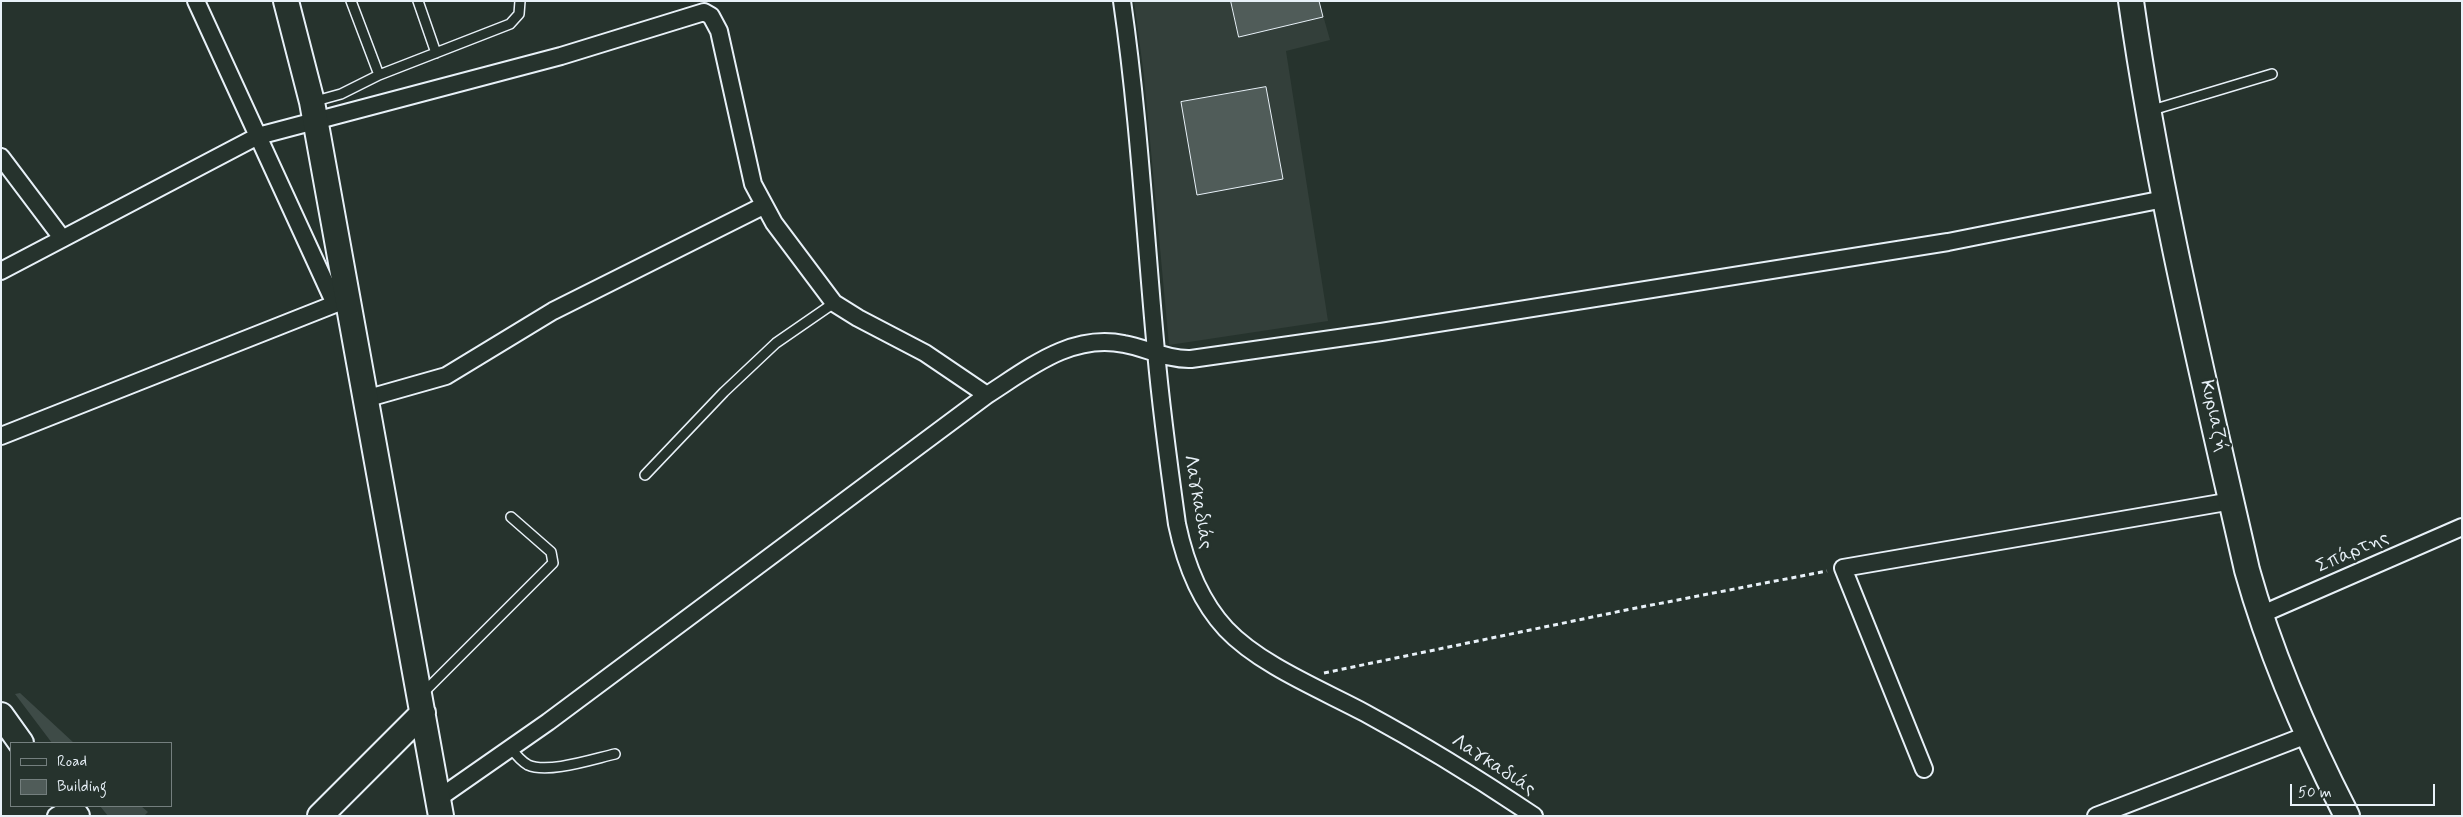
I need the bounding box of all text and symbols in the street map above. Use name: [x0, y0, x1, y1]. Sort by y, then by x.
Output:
street label: Κυριαζή: [2194, 378, 2232, 454]
street label: Λαγκαδιάς: [1177, 453, 1217, 551]
street label: Σπάρτης: [2313, 527, 2393, 579]
street label: Λαγκαδιάς: [1447, 730, 1539, 802]
legend: [10, 742, 172, 807]
text: Road: [57, 752, 87, 772]
scale bar: [2293, 774, 2438, 806]
text: Building: [57, 777, 107, 797]
text: 50 m: [2298, 783, 2332, 803]

